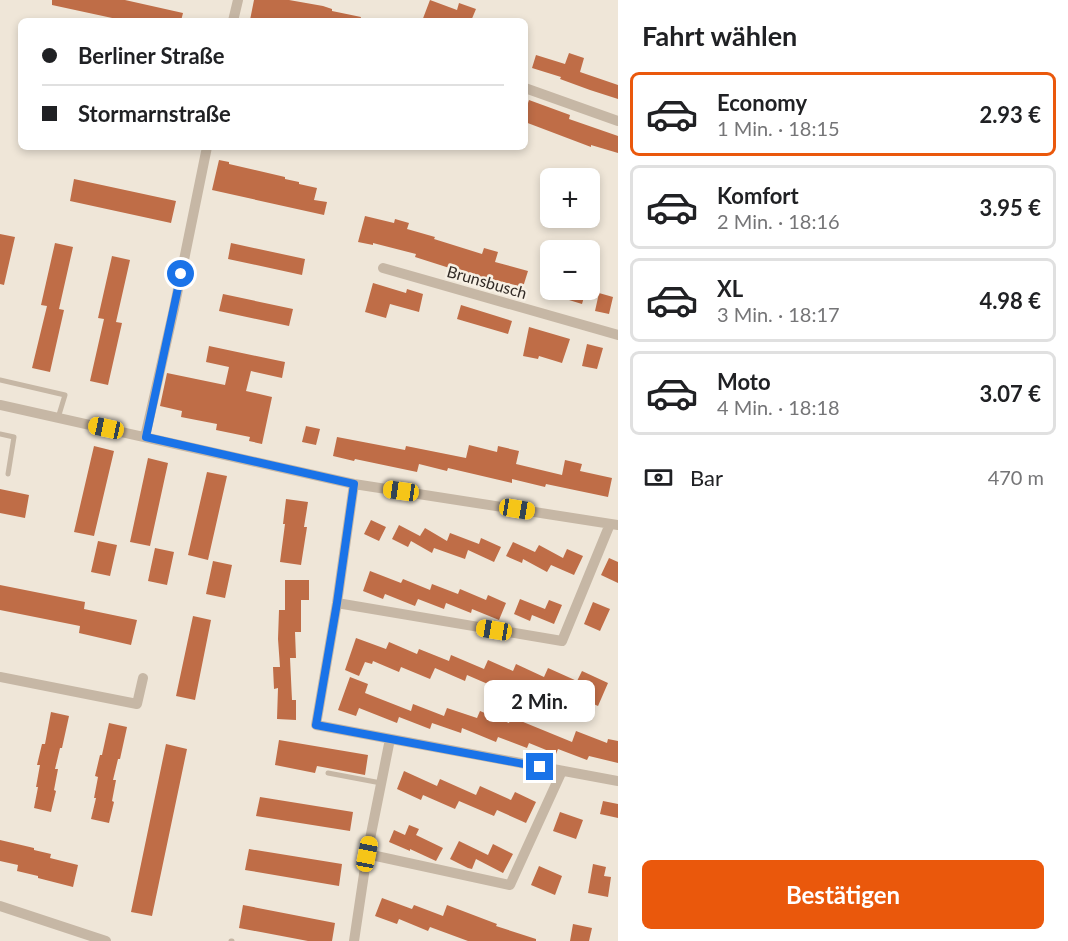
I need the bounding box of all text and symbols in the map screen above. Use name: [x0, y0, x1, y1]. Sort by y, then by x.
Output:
text: Fahrt wählen: [642, 19, 797, 52]
text: Berliner Straße: [78, 42, 225, 69]
icon: car: [645, 87, 699, 141]
text: Economy: [717, 89, 807, 116]
text: Stormarnstraße: [78, 100, 231, 127]
text: 2.93 €: [979, 101, 1041, 128]
text: 1 Min. · 18:15: [717, 116, 840, 140]
map controls: [540, 168, 600, 300]
button: +: [540, 168, 600, 228]
icon: car: [645, 180, 699, 234]
text: Komfort: [717, 182, 799, 209]
text: 3.95 €: [979, 194, 1041, 221]
text: 2 Min. · 18:16: [717, 209, 840, 233]
button: −: [540, 240, 600, 300]
route start: [167, 260, 194, 287]
street label: Brunsbusch: [445, 261, 529, 302]
icon: car: [645, 273, 699, 327]
text: XL: [717, 275, 743, 302]
text: 4.98 €: [979, 287, 1041, 314]
text: 3 Min. · 18:17: [717, 302, 840, 326]
icon: car: [645, 366, 699, 420]
text: Moto: [717, 368, 771, 395]
text: 3.07 €: [979, 380, 1041, 407]
text: 4 Min. · 18:18: [717, 395, 840, 419]
car: [87, 415, 125, 441]
icon: cash: [642, 461, 675, 494]
text: Bar: [690, 464, 723, 491]
text: 470 m: [988, 465, 1044, 489]
car: [382, 480, 420, 502]
car: [498, 497, 536, 521]
car: [475, 618, 513, 642]
callout: 2 Min.: [484, 680, 596, 722]
text: 2 Min.: [511, 689, 568, 713]
route end: [526, 753, 553, 780]
car: [355, 835, 379, 873]
button: Bestätigen: [642, 860, 1044, 929]

